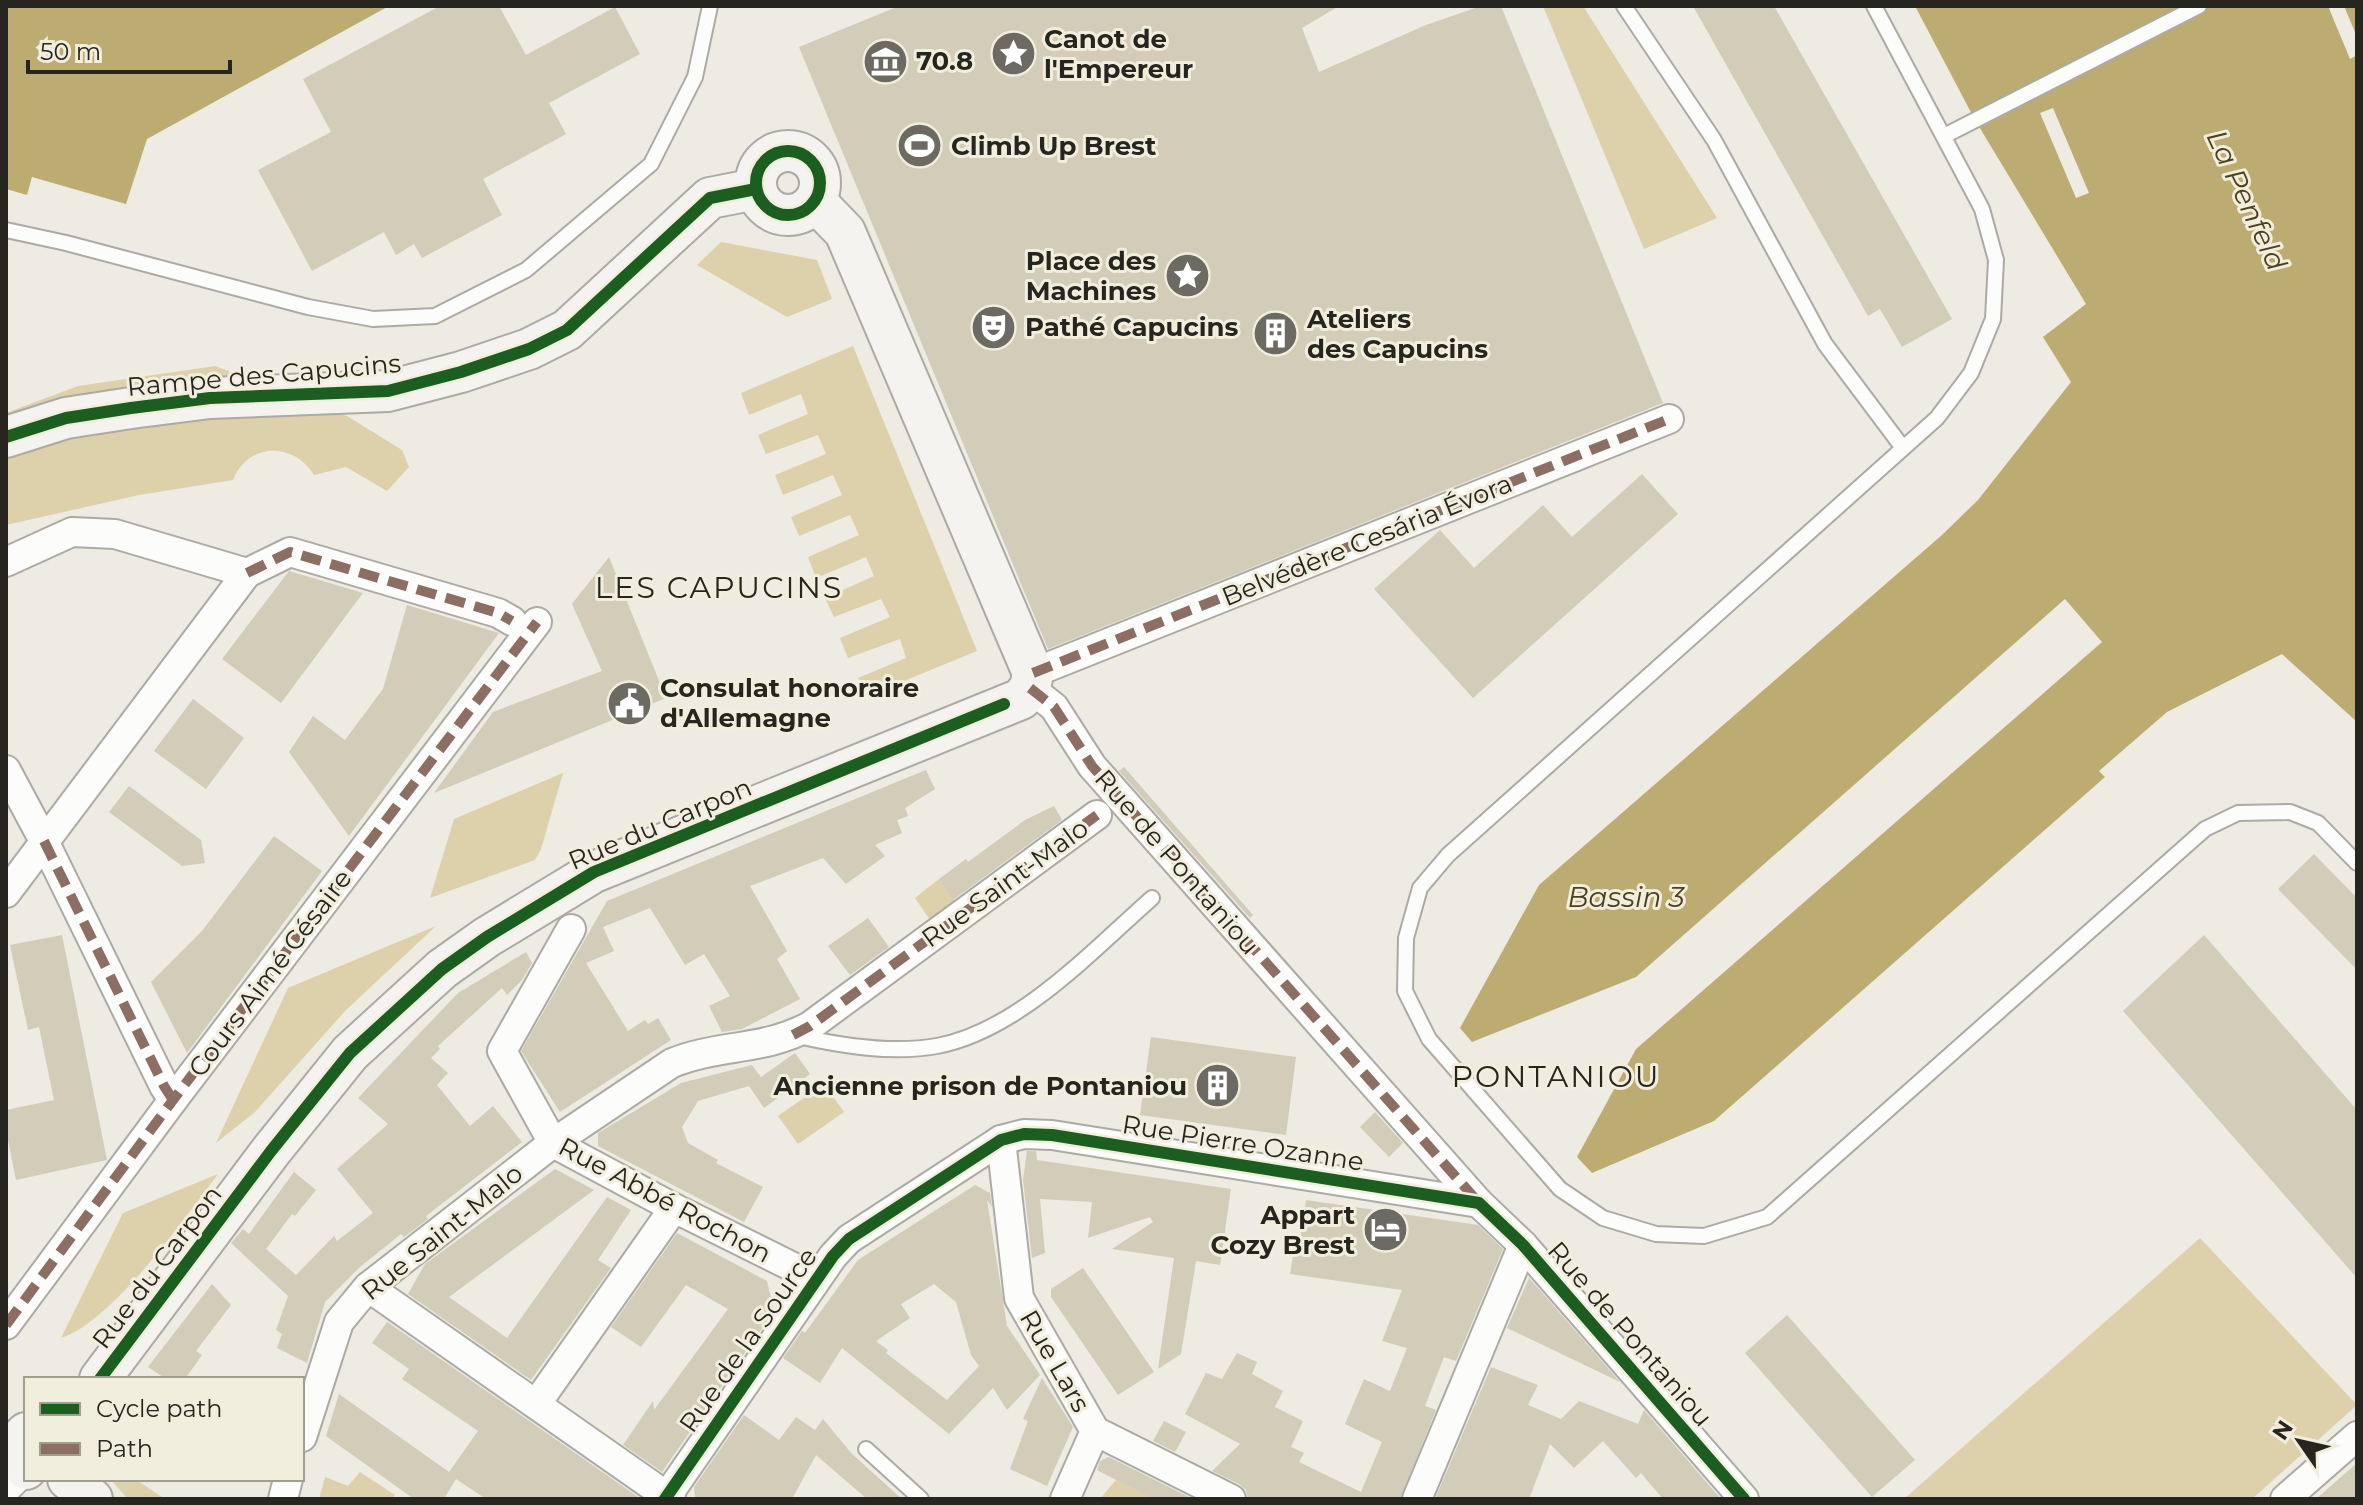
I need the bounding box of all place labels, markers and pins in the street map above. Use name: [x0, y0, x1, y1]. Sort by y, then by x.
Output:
place label: Canot de l'Empereur: [1044, 23, 1193, 85]
place icon: Canot de l'Empereur: [989, 30, 1037, 78]
museum icon: 70.8: [861, 37, 909, 85]
place label: 70.8: [916, 45, 973, 77]
sports icon: Climb Up Brest: [896, 122, 944, 170]
place label: Climb Up Brest: [951, 130, 1156, 162]
place label: Place des Machines: [1026, 245, 1156, 307]
place icon: Place des Machines: [1163, 252, 1211, 300]
theatre icon: Pathé Capucins: [970, 303, 1018, 351]
place label: Ateliers des Capucins: [1306, 303, 1488, 365]
building icon: Ateliers des Capucins: [1252, 310, 1300, 358]
place label: Pathé Capucins: [1025, 311, 1238, 343]
place label: Consulat honoraire d'Allemagne: [660, 672, 919, 734]
public building icon: Consulat honoraire d'Allemagne: [605, 679, 653, 727]
building icon: Ancienne prison de Pontaniou: [1194, 1062, 1242, 1110]
place label: Ancienne prison de Pontaniou: [773, 1070, 1187, 1102]
place label: Appart Cozy Brest: [1211, 1199, 1355, 1261]
hotel icon: Appart Cozy Brest: [1362, 1206, 1410, 1254]

